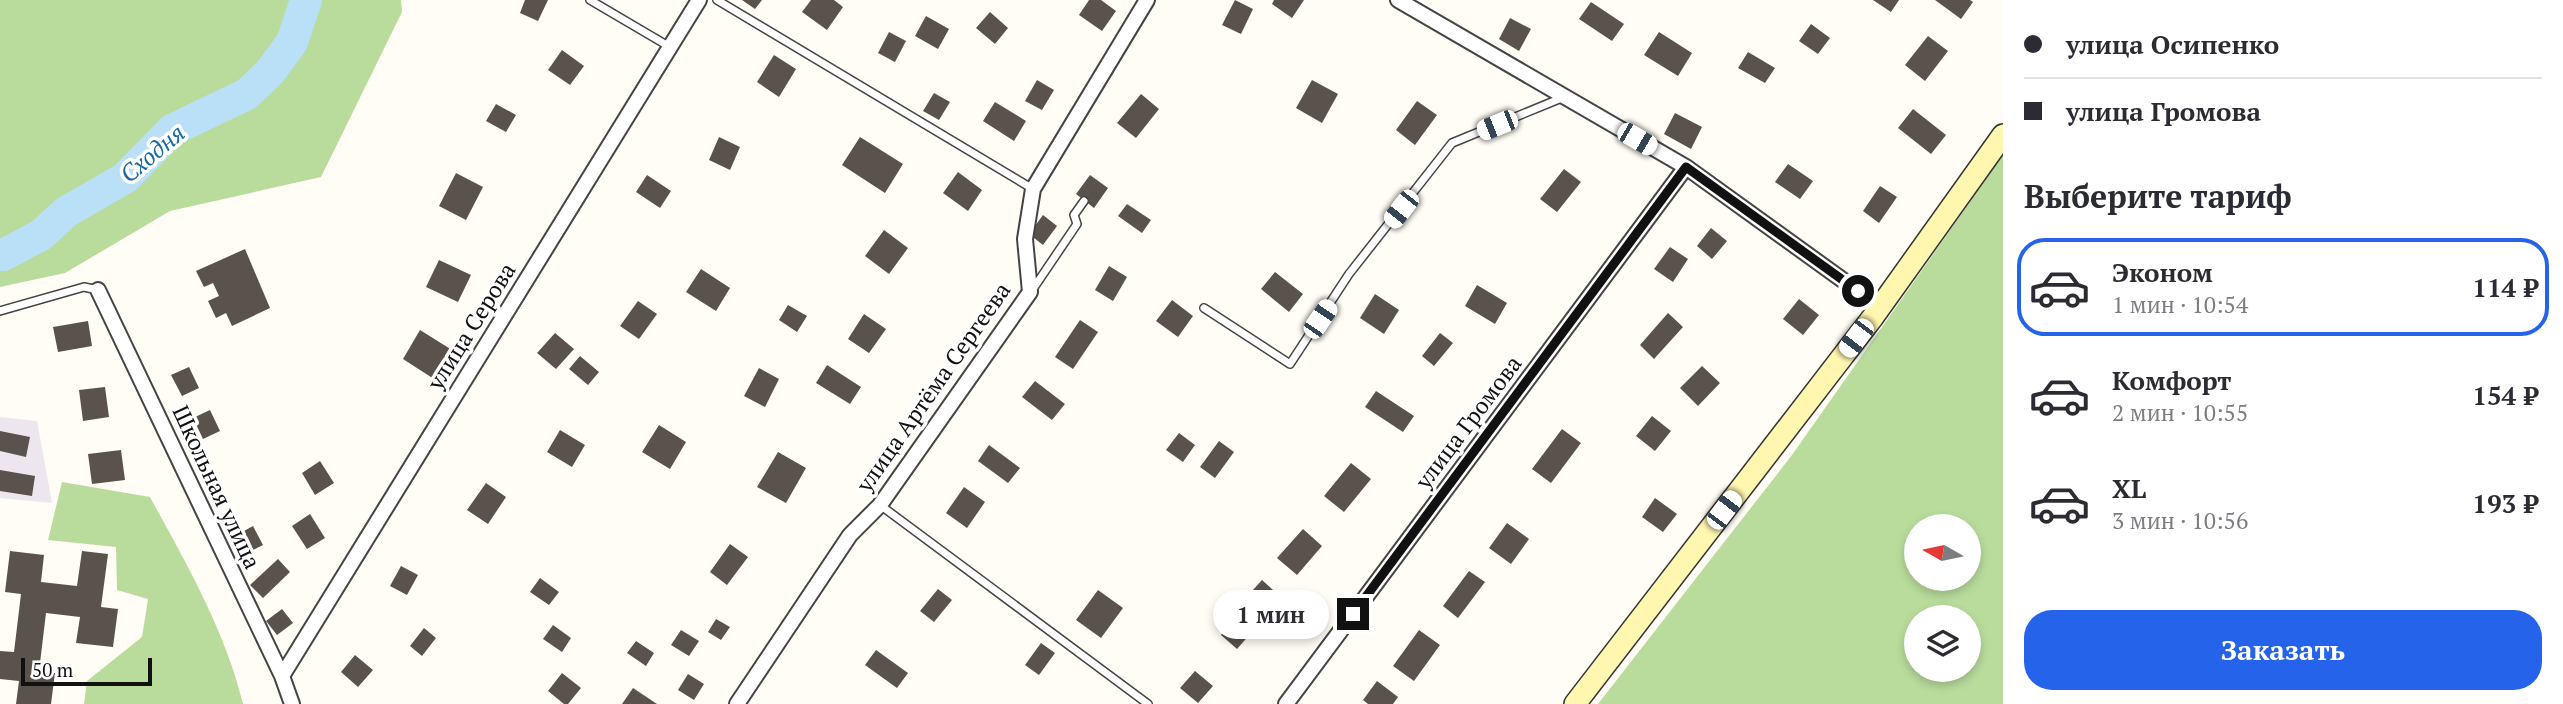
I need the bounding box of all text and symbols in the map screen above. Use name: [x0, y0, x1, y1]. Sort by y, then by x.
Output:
text: улица Осипенко: [2066, 27, 2279, 61]
text: улица Громова: [2066, 94, 2261, 128]
car: [1474, 107, 1521, 143]
water label: Сходня: [113, 117, 191, 189]
car: [1614, 119, 1661, 159]
text: Выберите тариф: [2024, 175, 2292, 217]
car: [1380, 186, 1423, 232]
text: Эконом: [2112, 255, 2213, 289]
street label: улица Серова: [419, 256, 523, 396]
icon: car: [2028, 256, 2091, 319]
text: 114 ₽: [2472, 270, 2538, 304]
route start: [1842, 275, 1874, 307]
street label: улица Артёма Сергеева: [848, 276, 1017, 499]
text: 1 мин · 10:54: [2112, 289, 2248, 320]
car: [1300, 296, 1341, 342]
car: [1835, 315, 1878, 361]
street label: улица Громова: [1407, 349, 1528, 496]
text: Комфорт: [2112, 363, 2231, 397]
icon: car: [2028, 364, 2091, 427]
text: 154 ₽: [2472, 378, 2538, 412]
text: 2 мин · 10:55: [2112, 397, 2248, 428]
street label: Школьная улица: [166, 400, 269, 574]
text: XL: [2112, 471, 2146, 505]
icon: car: [2028, 472, 2091, 535]
text: 193 ₽: [2472, 486, 2538, 520]
car: [1703, 487, 1746, 533]
text: 3 мин · 10:56: [2112, 505, 2248, 536]
north arrow: [1904, 514, 1981, 592]
map controls: [1904, 514, 1981, 682]
callout: 1 мин: [1213, 590, 1328, 638]
route end: [1337, 598, 1369, 630]
text: 1 мин: [1237, 599, 1305, 630]
button: layers: [1904, 605, 1981, 682]
button: Заказать: [2024, 610, 2542, 690]
scale bar: [21, 655, 152, 687]
text: 50 m: [32, 657, 73, 682]

